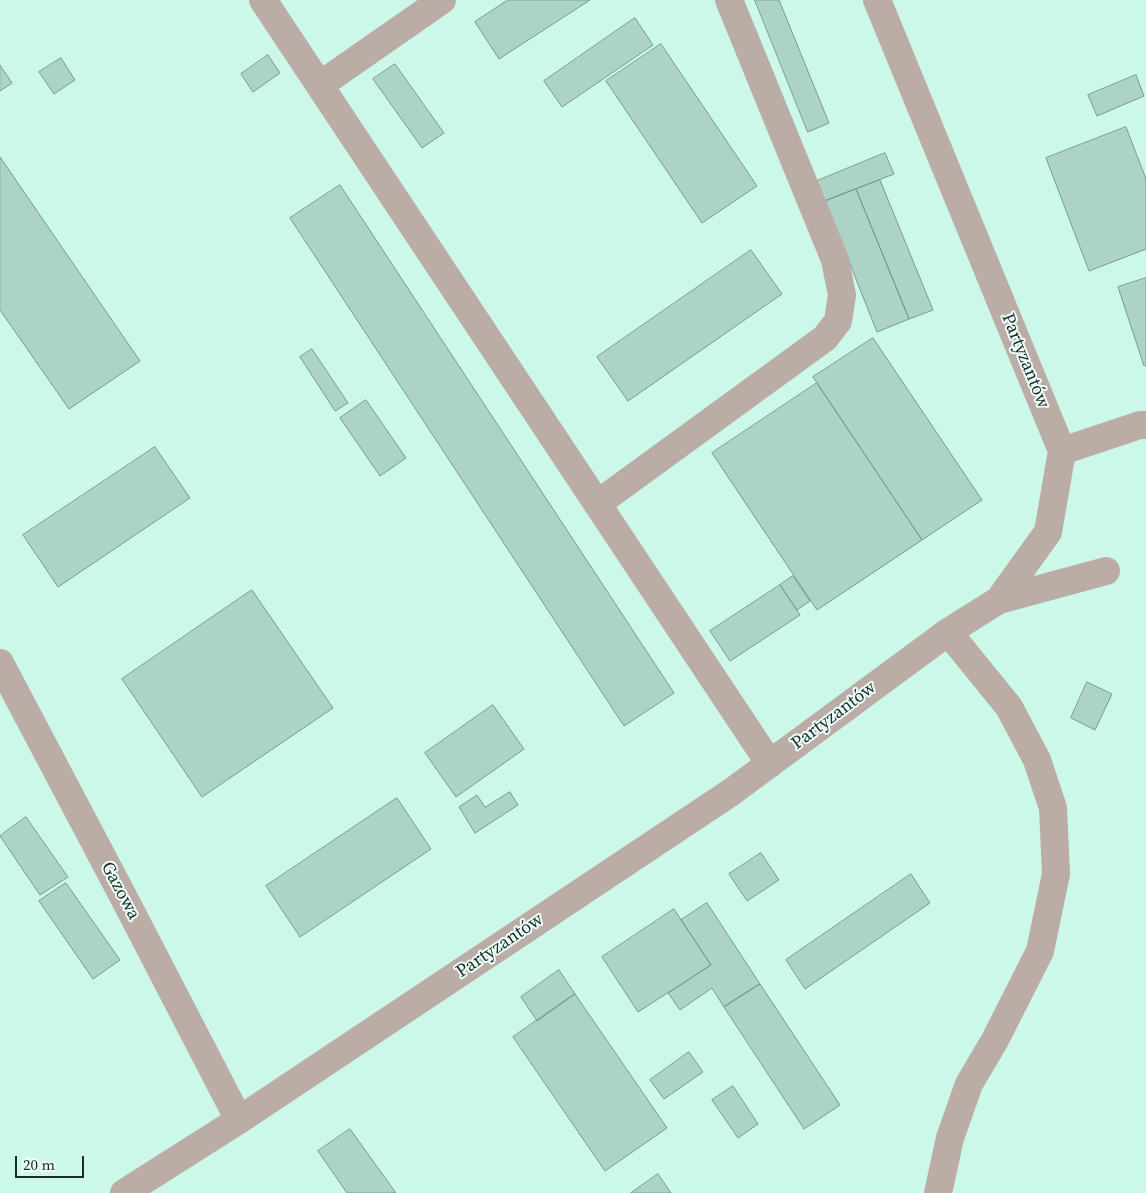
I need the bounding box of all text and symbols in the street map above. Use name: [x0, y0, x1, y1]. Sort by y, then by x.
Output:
street label: Partyzantów: [996, 310, 1054, 412]
street label: Partyzantów: [787, 677, 881, 755]
street label: Gazowa: [96, 858, 144, 924]
street label: Partyzantów: [452, 909, 548, 983]
scale bar: [18, 1146, 86, 1178]
text: 20 m: [23, 1154, 55, 1175]

